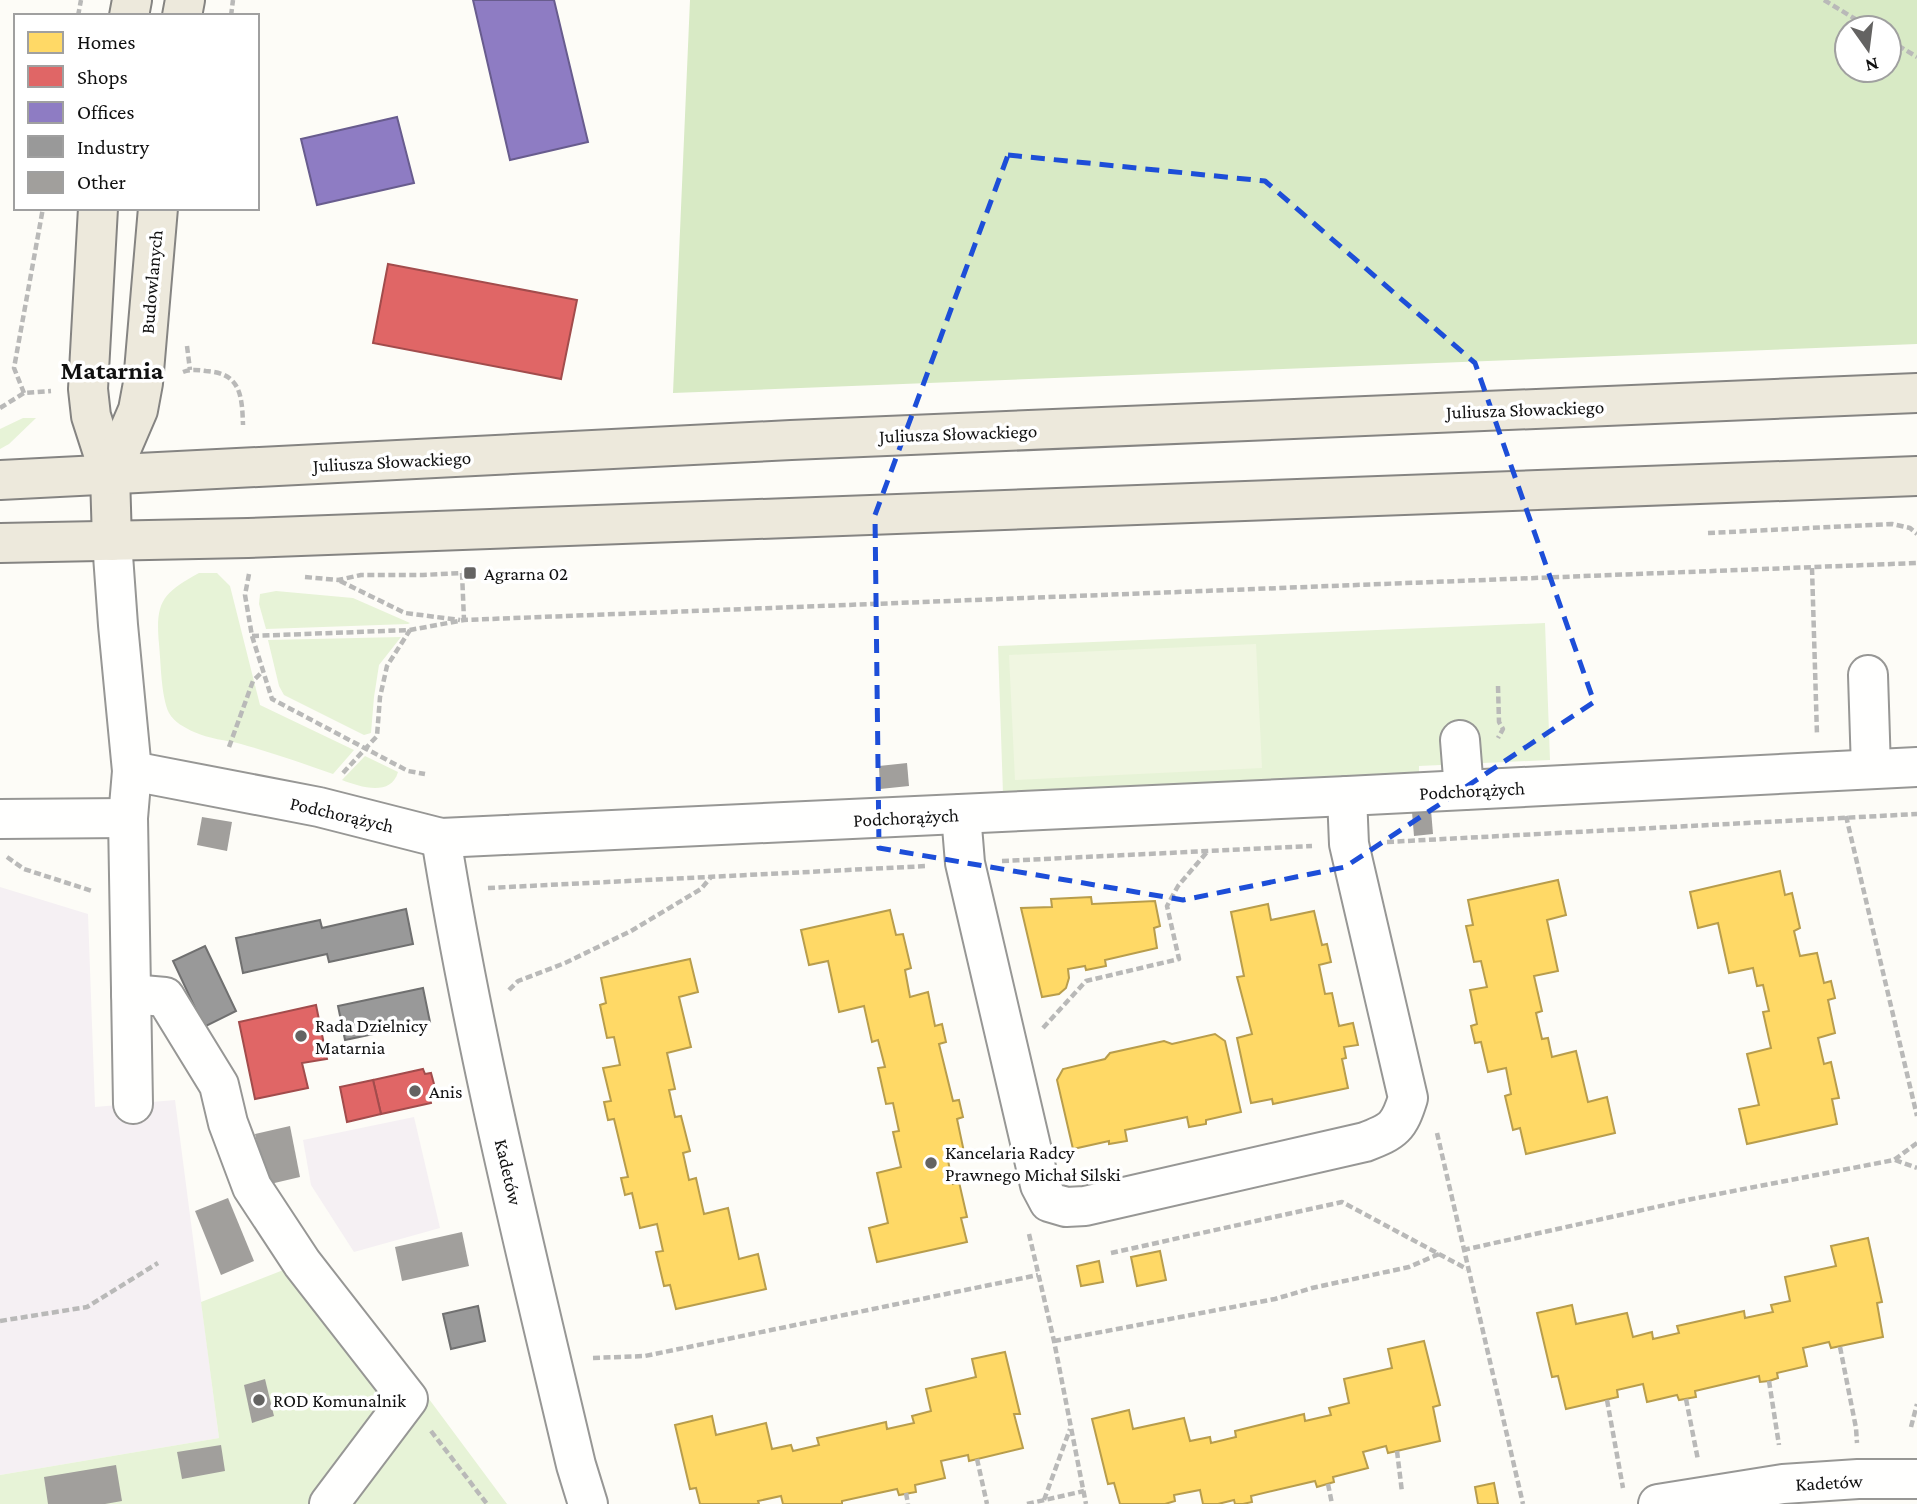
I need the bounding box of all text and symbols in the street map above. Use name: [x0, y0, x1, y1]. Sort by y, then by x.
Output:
legend: [14, 14, 259, 210]
north arrow: [1833, 14, 1903, 84]
text: Homes: [77, 30, 136, 54]
text: N: [1863, 53, 1881, 77]
text: Shops: [77, 65, 128, 89]
text: Offices: [77, 100, 135, 124]
text: Industry: [77, 135, 150, 159]
text: Other: [77, 170, 127, 194]
street label: Budowlanych: [136, 229, 167, 335]
district label: Matarnia: [61, 356, 164, 385]
street label: Juliusza Słowackiego: [1444, 396, 1604, 423]
street label: Juliusza Słowackiego: [877, 420, 1037, 447]
street label: Juliusza Słowackiego: [310, 447, 472, 476]
place label: Agrarna 02: [484, 563, 568, 584]
marker: Agrarna 02: [462, 565, 478, 581]
street label: Podchorążych: [1419, 777, 1525, 804]
street label: Podchorążych: [288, 792, 396, 837]
street label: Podchorążych: [853, 804, 959, 831]
place label: Rada Dzielnicy Matarnia: [315, 1015, 428, 1058]
marker: Rada Dzielnicy Matarnia: [293, 1028, 309, 1044]
place label: Anis: [429, 1081, 462, 1102]
marker: Anis: [407, 1083, 423, 1099]
street label: Kadetów: [491, 1137, 526, 1207]
place label: Kancelaria Radcy Prawnego Michał Silski: [945, 1142, 1121, 1185]
marker: Kancelaria Radcy Prawnego Michał Silski: [923, 1155, 939, 1171]
place label: ROD Komunalnik: [273, 1390, 407, 1411]
marker: ROD Komunalnik: [251, 1392, 267, 1408]
street label: Kadetów: [1795, 1470, 1863, 1495]

